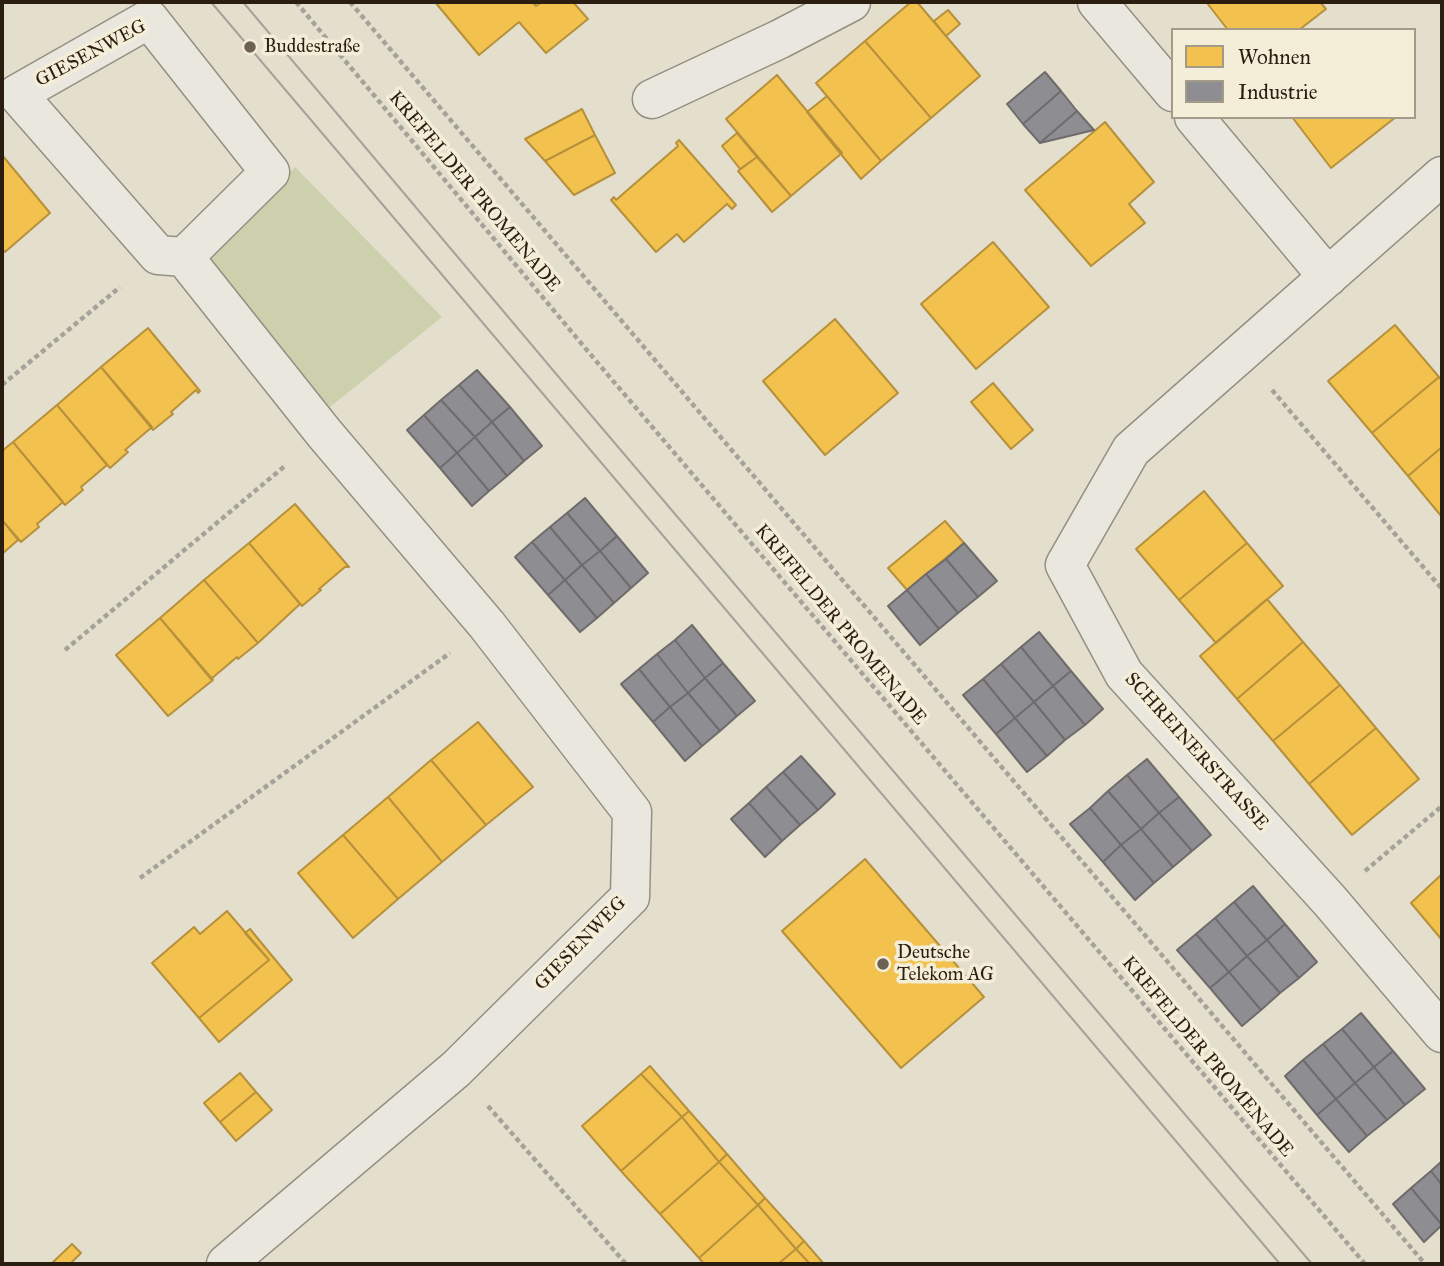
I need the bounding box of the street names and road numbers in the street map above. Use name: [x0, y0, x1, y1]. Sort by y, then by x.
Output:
street label: GIESENWEG: [32, 15, 150, 93]
street label: KREFELDER PROMENADE: [383, 87, 565, 297]
street label: KREFELDER PROMENADE: [749, 520, 931, 730]
street label: SCHREINERSTRASSE: [1119, 669, 1273, 835]
street label: GIESENWEG: [530, 892, 632, 996]
street label: KREFELDER PROMENADE: [1116, 952, 1298, 1162]

